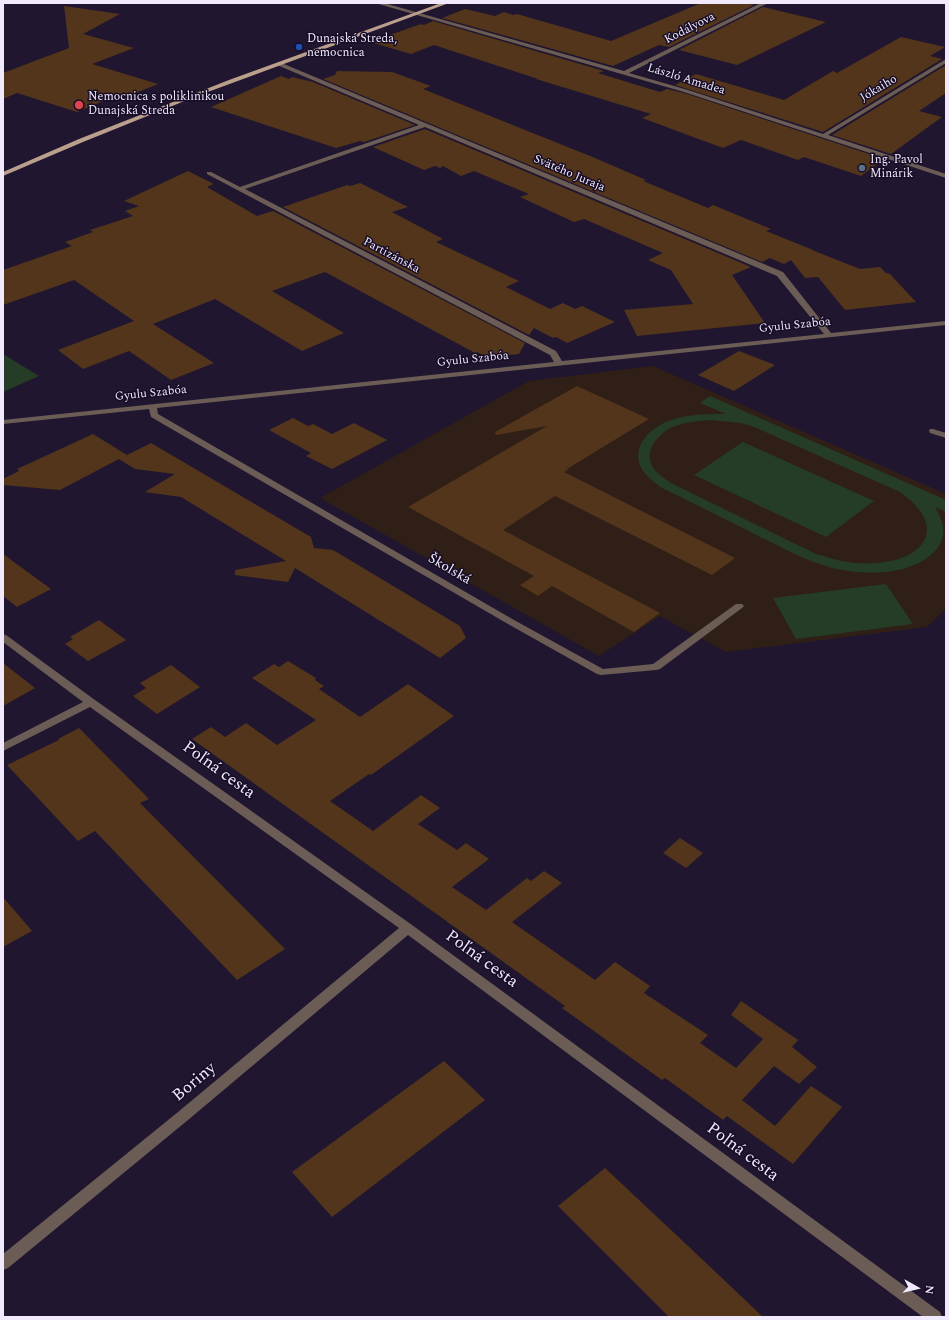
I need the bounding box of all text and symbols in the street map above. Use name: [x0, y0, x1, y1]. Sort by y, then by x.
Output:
street label: Kodályova: [662, 10, 718, 48]
place label: Dunajská Streda, nemocnica: [307, 33, 397, 61]
marker: Dunajská Streda, nemocnica: [294, 42, 304, 52]
street label: László Amadea: [645, 61, 727, 99]
street label: Jókaiho: [858, 72, 900, 106]
place label: Nemocnica s poliklinikou Dunajská Streda: [88, 91, 224, 119]
marker: Nemocnica s poliklinikou Dunajská Streda: [73, 99, 85, 111]
street label: Svätého Juraja: [531, 152, 607, 196]
place label: Ing. Pavol Minárik: [870, 154, 923, 182]
marker: Ing. Pavol Minárik: [857, 163, 867, 173]
street label: Partizánska: [360, 235, 422, 277]
street label: Gyulu Szabóa: [758, 315, 832, 337]
street label: Gyulu Szabóa: [436, 349, 510, 371]
street label: Gyulu Szabóa: [114, 383, 188, 405]
street label: Školská: [424, 551, 474, 589]
street label: Poľná cesta: [178, 738, 258, 804]
street label: Poľná cesta: [441, 927, 521, 993]
street label: Boriny: [169, 1059, 221, 1107]
street label: Poľná cesta: [702, 1119, 782, 1187]
north arrow: [897, 1268, 937, 1308]
text: N: [920, 1284, 938, 1295]

